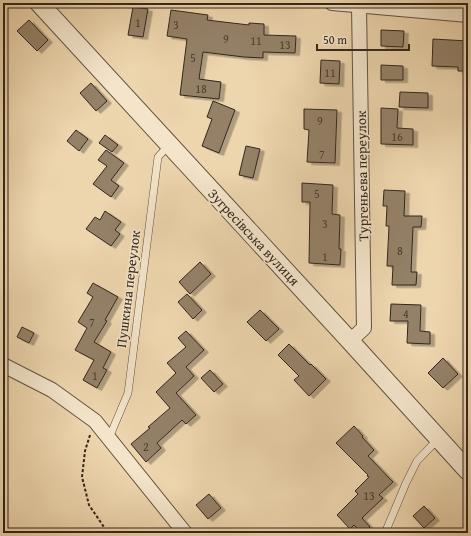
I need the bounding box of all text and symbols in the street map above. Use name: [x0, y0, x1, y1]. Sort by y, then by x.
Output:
house number: 1: [135, 14, 141, 31]
house number: 3: [173, 16, 179, 33]
scale bar: [317, 26, 409, 52]
house number: 9: [223, 30, 229, 47]
text: 50 m: [323, 31, 347, 48]
house number: 11: [250, 32, 262, 49]
house number: 13: [279, 36, 291, 53]
house number: 5: [190, 49, 196, 66]
house number: 11: [324, 64, 336, 81]
house number: 18: [195, 80, 207, 97]
street label: Тургеньева переулок: [351, 110, 373, 242]
house number: 9: [317, 112, 323, 129]
house number: 16: [391, 128, 403, 145]
house number: 7: [319, 146, 325, 163]
street label: Зугресівська вулиця: [204, 184, 304, 290]
house number: 5: [314, 185, 320, 202]
house number: 3: [322, 215, 328, 232]
street label: Пушкина переулок: [111, 228, 145, 349]
house number: 8: [397, 242, 403, 259]
house number: 1: [322, 248, 328, 265]
house number: 4: [403, 305, 409, 322]
house number: 7: [89, 314, 95, 331]
house number: 1: [92, 367, 98, 384]
house number: 2: [143, 438, 149, 455]
house number: 13: [363, 487, 375, 504]

